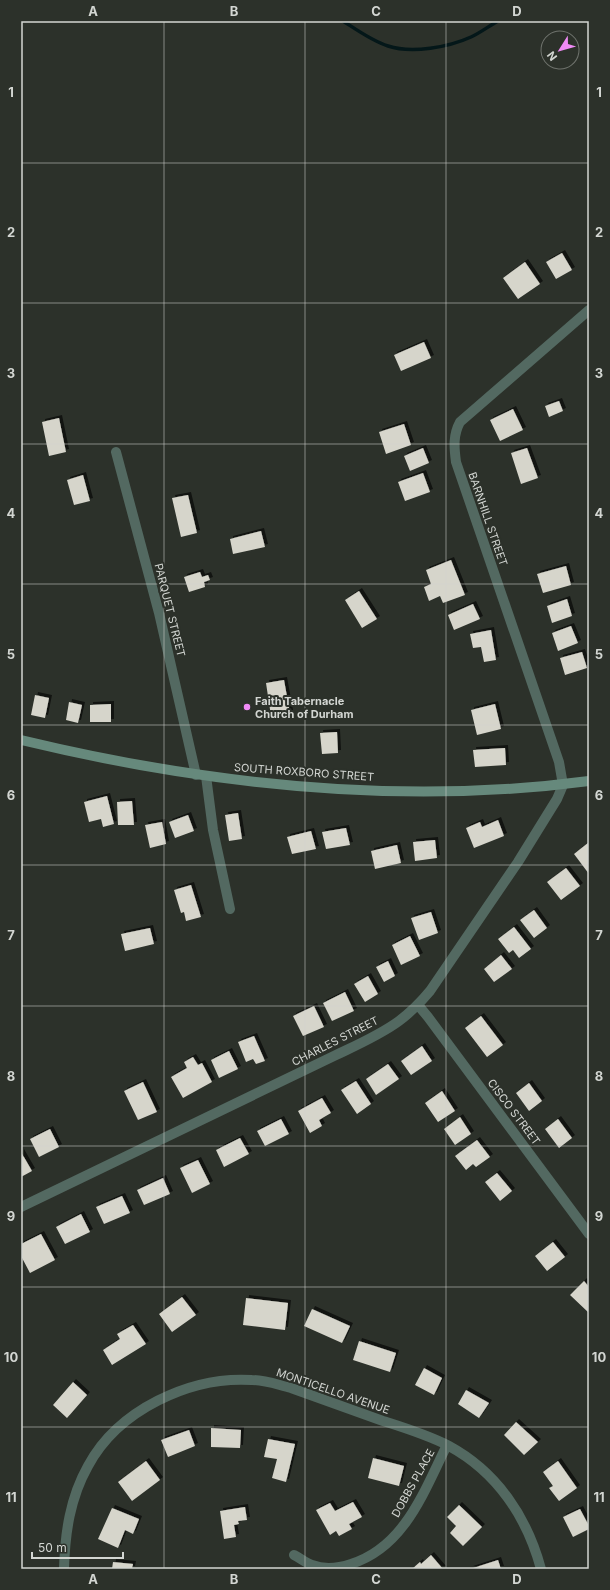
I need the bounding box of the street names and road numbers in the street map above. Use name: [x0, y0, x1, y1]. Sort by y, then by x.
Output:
street label: BARNHILL STREET: [465, 470, 511, 568]
street label: PARQUET STREET: [152, 562, 188, 658]
street label: SOUTH ROXBORO STREET: [233, 760, 375, 784]
street label: CHARLES STREET: [289, 1013, 381, 1069]
street label: CISCO STREET: [485, 1076, 543, 1148]
street label: MONTICELLO AVENUE: [274, 1365, 392, 1417]
street label: DOBBS PLACE: [388, 1446, 438, 1520]

